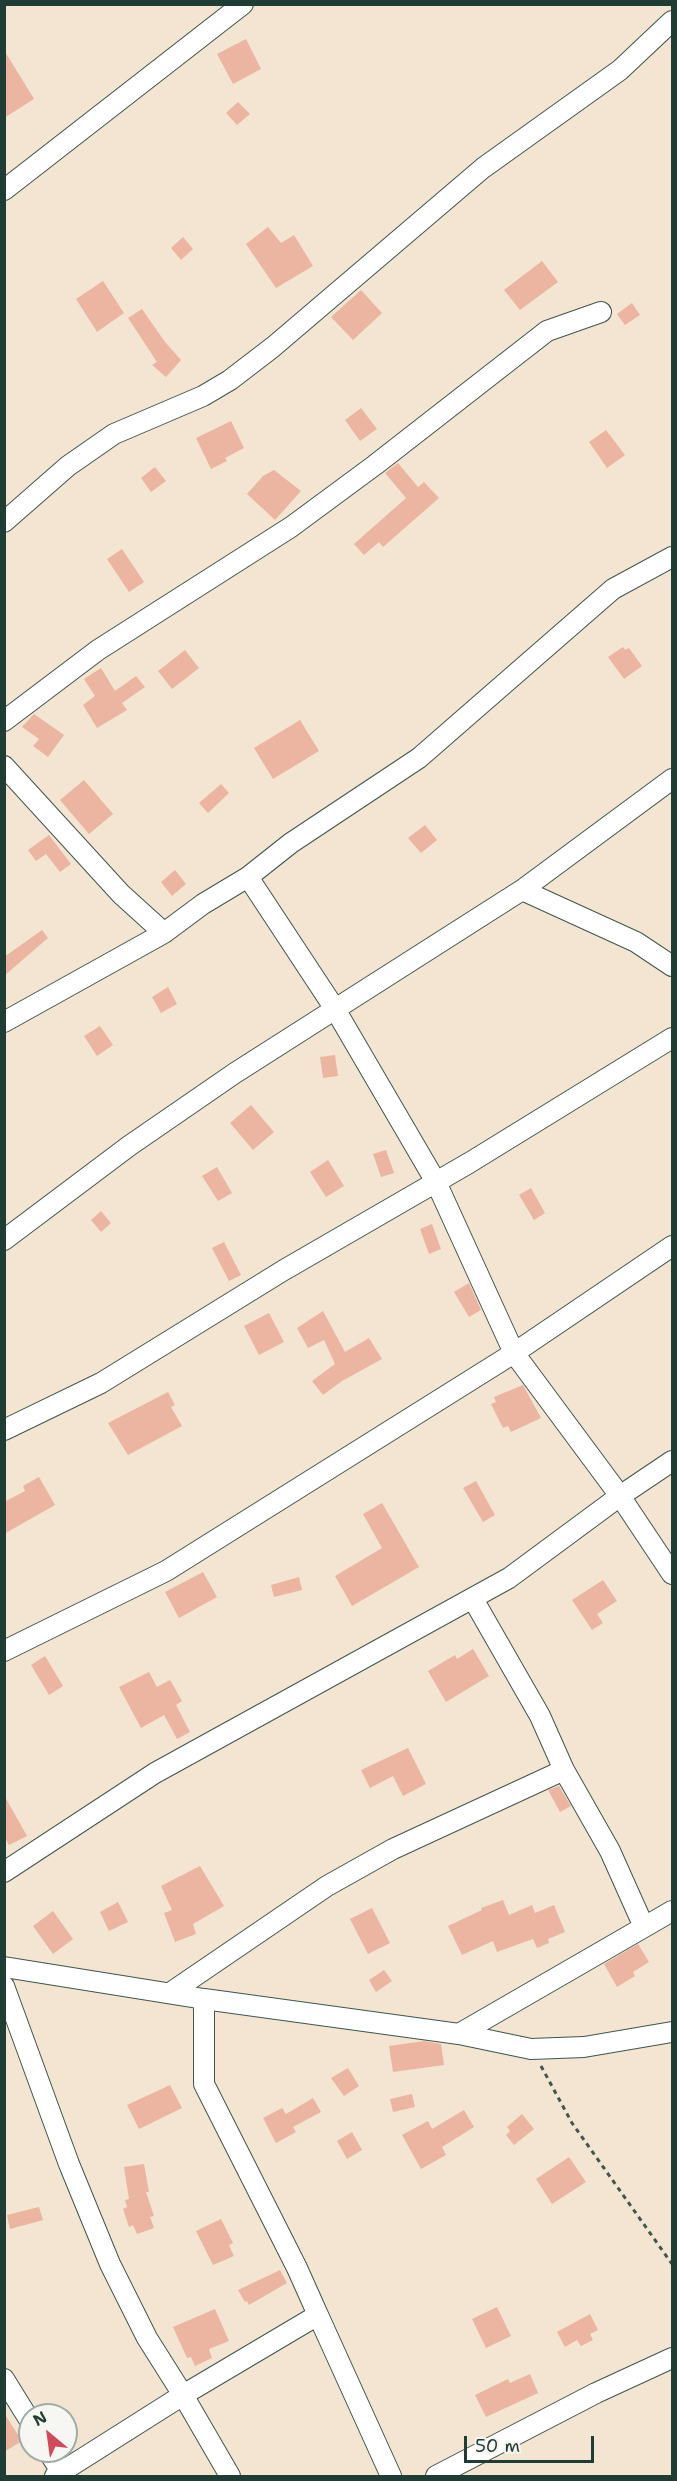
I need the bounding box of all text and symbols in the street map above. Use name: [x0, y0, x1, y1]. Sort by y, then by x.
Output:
north arrow: [18, 2403, 78, 2463]
text: N: [29, 2406, 51, 2431]
scale bar: [467, 2424, 598, 2462]
text: 50 m: [475, 2434, 520, 2458]

